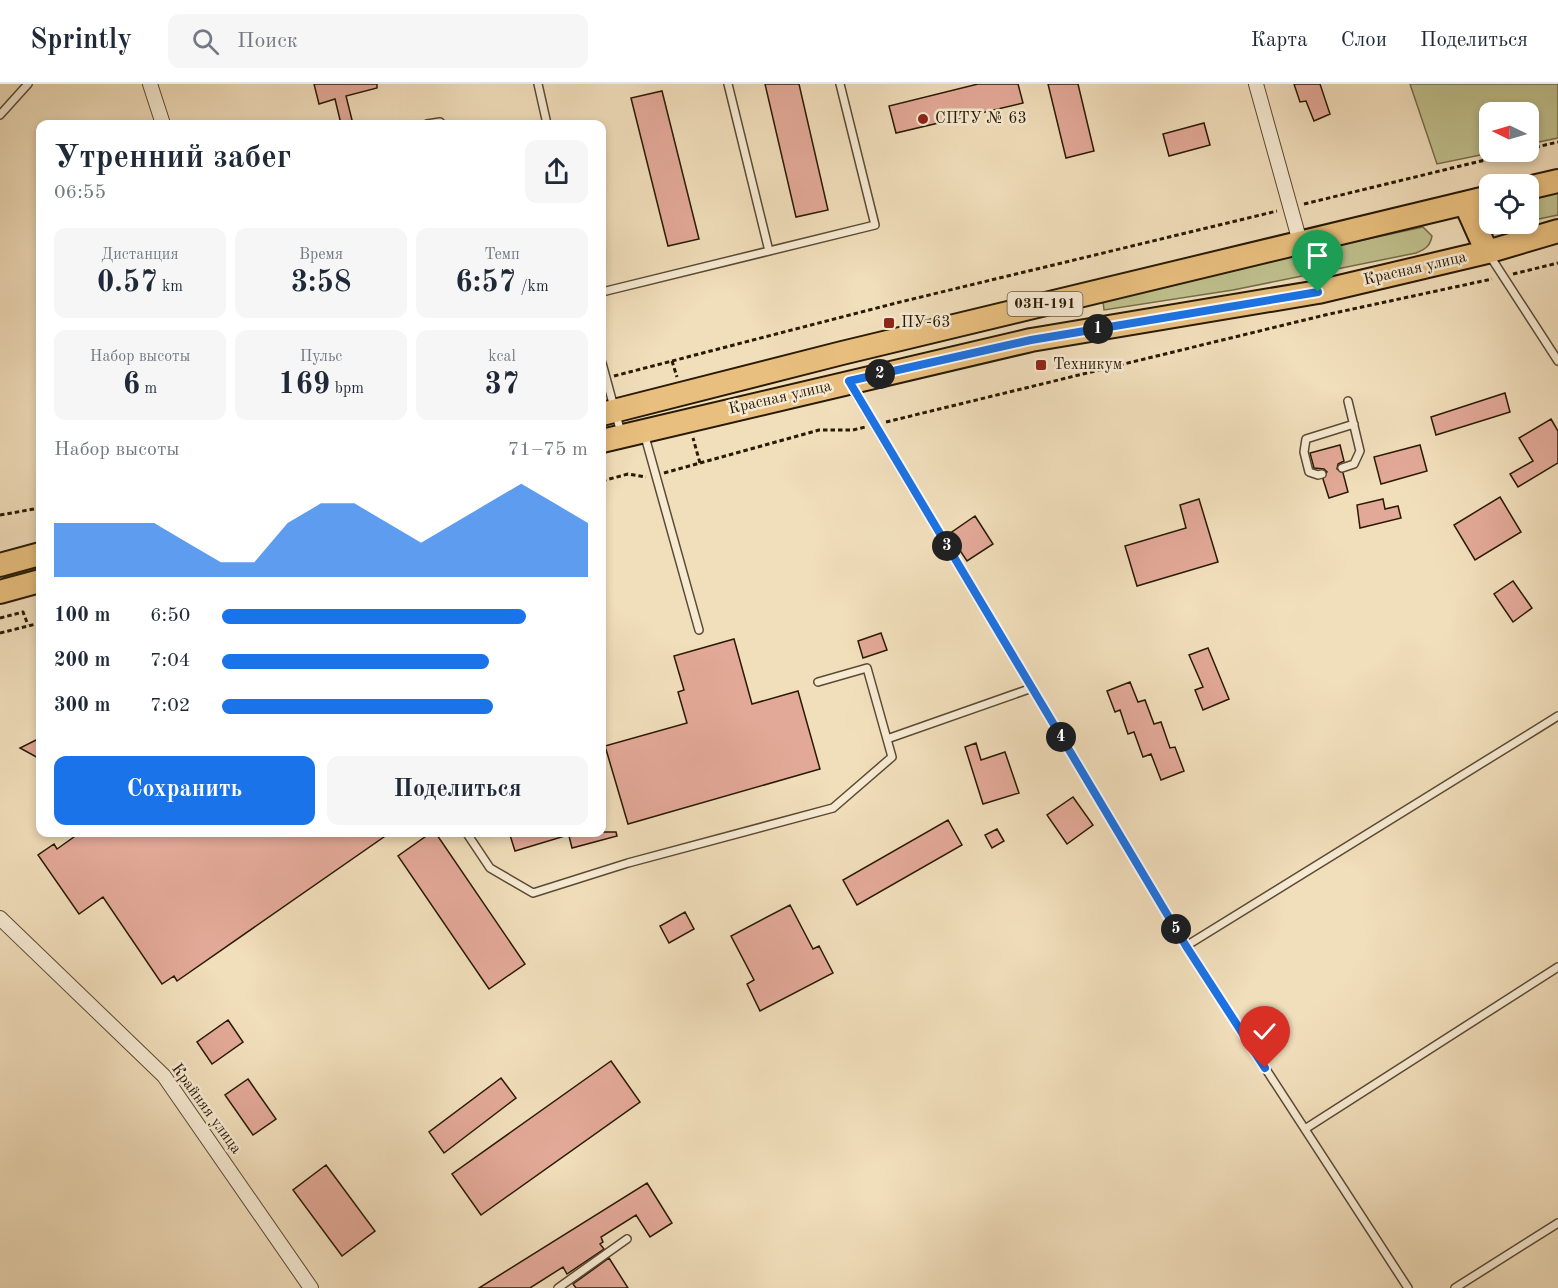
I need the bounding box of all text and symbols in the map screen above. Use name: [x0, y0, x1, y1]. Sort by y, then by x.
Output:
search box: [168, 14, 588, 68]
icon: search: [189, 25, 222, 58]
text: Sprintly: [30, 27, 132, 55]
text: Поиск: [237, 30, 298, 52]
text: Карта: [1251, 30, 1308, 51]
text: Слои: [1341, 30, 1387, 51]
text: Поделиться: [1420, 30, 1528, 51]
north arrow: [1479, 102, 1539, 162]
map controls: [1479, 102, 1539, 234]
place label: СПТУ № 63: [935, 111, 1027, 127]
marker: СПТУ № 63: [916, 112, 930, 126]
button: share: [525, 140, 588, 203]
text: Утренний забег: [54, 142, 291, 175]
button: locate: [1479, 174, 1539, 234]
text: 06:55: [54, 183, 106, 203]
pin: [1292, 230, 1343, 292]
icon: arrive: [1301, 239, 1334, 272]
text: Дистанция: [101, 247, 179, 263]
text: Время: [299, 247, 343, 263]
text: Темп: [484, 247, 520, 263]
street label: Красная улица: [1362, 249, 1468, 289]
text: 0.57: [97, 268, 158, 298]
text: 3:58: [291, 268, 351, 298]
text: 6:57: [455, 268, 516, 298]
text: km: [158, 279, 183, 295]
text: /km: [516, 279, 549, 295]
road number: 03Н-191: [1008, 292, 1082, 316]
pin: 1: [1083, 314, 1113, 344]
place label: ПУ-63: [901, 315, 950, 331]
marker: ПУ-63: [882, 316, 896, 330]
text: 1: [1093, 321, 1103, 337]
text: Набор высоты: [90, 349, 190, 365]
text: Пульс: [300, 349, 342, 365]
text: kcal: [488, 349, 516, 365]
place label: Техникум: [1053, 357, 1122, 373]
marker: Техникум: [1034, 358, 1048, 372]
pin: 2: [865, 359, 895, 389]
text: 2: [875, 366, 885, 382]
text: 6: [123, 370, 140, 400]
text: 169: [278, 370, 330, 400]
text: 37: [485, 370, 519, 400]
street label: Красная улица: [727, 378, 833, 418]
text: m: [140, 381, 157, 397]
text: bpm: [330, 381, 364, 397]
text: Набор высоты: [54, 440, 180, 460]
text: 71–75 m: [508, 440, 588, 460]
pin: 3: [932, 531, 962, 561]
text: 3: [942, 538, 952, 554]
text: 100 m: [54, 606, 110, 626]
text: 6:50: [150, 606, 190, 626]
text: 200 m: [54, 651, 110, 671]
text: 7:04: [150, 651, 190, 671]
text: 300 m: [54, 696, 110, 716]
text: 7:02: [150, 696, 190, 716]
pin: 4: [1046, 722, 1076, 752]
text: 4: [1056, 729, 1066, 745]
button: Сохранить: [54, 756, 315, 825]
button: Поделиться: [327, 756, 588, 825]
pin: 5: [1161, 914, 1191, 944]
text: 5: [1171, 921, 1181, 937]
pin: [1239, 1006, 1290, 1068]
icon: check: [1248, 1015, 1281, 1048]
street label: Крайняя улица: [168, 1061, 244, 1157]

